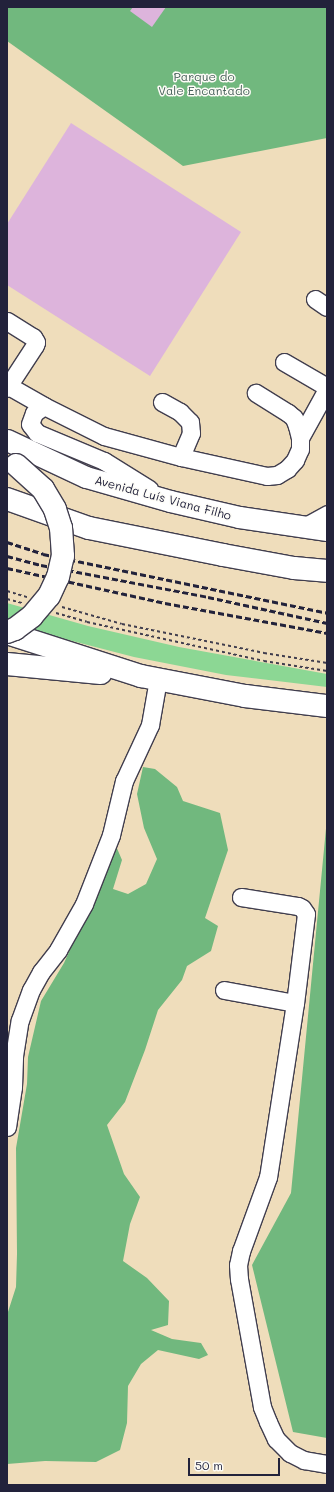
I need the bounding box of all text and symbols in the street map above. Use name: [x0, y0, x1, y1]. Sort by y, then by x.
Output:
park label: Parque do Vale Encantado: [158, 70, 250, 98]
street label: Avenida Luís Viana Filho: [93, 473, 233, 523]
scale bar: [190, 1450, 282, 1476]
text: 50 m: [195, 1457, 223, 1473]

